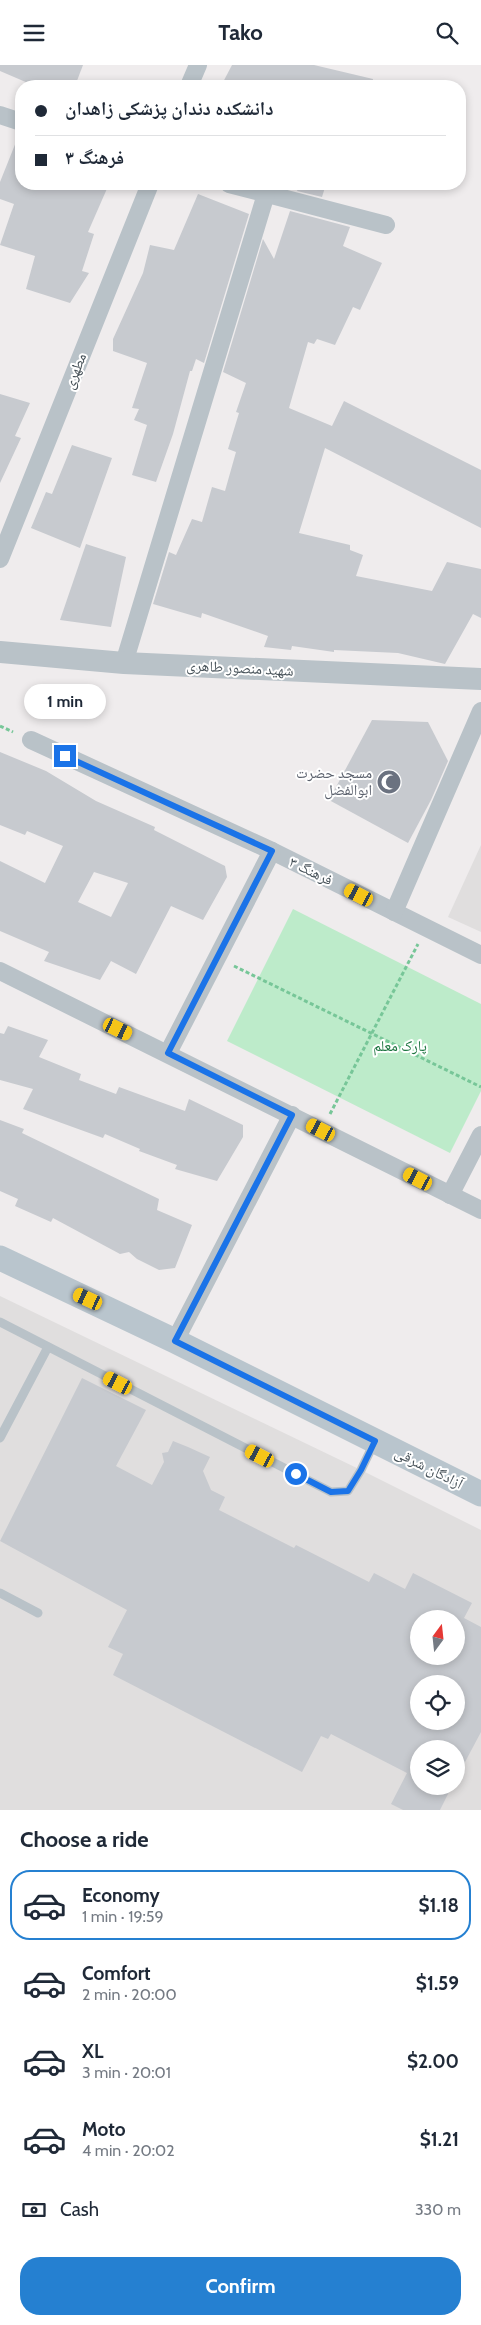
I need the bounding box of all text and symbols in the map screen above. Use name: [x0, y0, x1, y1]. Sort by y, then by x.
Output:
icon: menu: [20, 19, 48, 47]
text: Tako: [218, 19, 263, 46]
icon: search: [433, 19, 461, 47]
text: دانشکده دندان پزشکی زاهدان: [65, 97, 273, 120]
text: فرهنگ ۳: [65, 146, 124, 169]
street label: مطهری: [60, 350, 91, 392]
street label: شهید منصور طاهری: [186, 656, 294, 681]
callout: 1 min: [24, 683, 106, 719]
text: 1 min: [47, 692, 83, 711]
route end: [54, 745, 76, 767]
place label: مسجد حضرت ابوالفضل: [296, 764, 372, 800]
mosque icon: مسجد حضرت ابوالفضل: [376, 769, 402, 795]
street label: فرهنگ ۳: [286, 853, 336, 889]
car: [342, 882, 375, 908]
car: [101, 1016, 134, 1042]
park label: پارک معلم: [373, 1037, 427, 1056]
car: [304, 1117, 337, 1143]
car: [401, 1166, 434, 1192]
car: [71, 1286, 104, 1312]
car: [101, 1370, 134, 1396]
car: [243, 1443, 276, 1469]
street label: آزادگان شرقی: [392, 1443, 467, 1494]
route start: [285, 1463, 307, 1485]
north arrow: [410, 1610, 465, 1665]
map controls: [410, 1610, 465, 1795]
button: locate: [410, 1675, 465, 1730]
button: layers: [410, 1740, 465, 1795]
text: Choose a ride: [20, 1826, 149, 1853]
icon: car: [22, 1883, 67, 1928]
text: Economy: [82, 1884, 160, 1907]
text: $1.18: [419, 1894, 459, 1917]
text: 1 min · 19:59: [82, 1907, 164, 1926]
icon: car: [22, 1961, 67, 2006]
text: Comfort: [82, 1962, 151, 1985]
text: $1.59: [416, 1972, 459, 1995]
text: 2 min · 20:00: [82, 1985, 177, 2004]
icon: car: [22, 2039, 67, 2084]
text: XL: [82, 2040, 103, 2063]
text: $2.00: [407, 2050, 459, 2073]
text: 3 min · 20:01: [82, 2063, 171, 2082]
icon: car: [22, 2117, 67, 2162]
text: Moto: [82, 2118, 126, 2141]
text: $1.21: [420, 2128, 459, 2151]
text: 4 min · 20:02: [82, 2141, 175, 2160]
icon: cash: [20, 2196, 48, 2224]
text: Cash: [60, 2198, 99, 2221]
text: 330 m: [415, 2200, 461, 2219]
button: Confirm: [20, 2257, 461, 2315]

